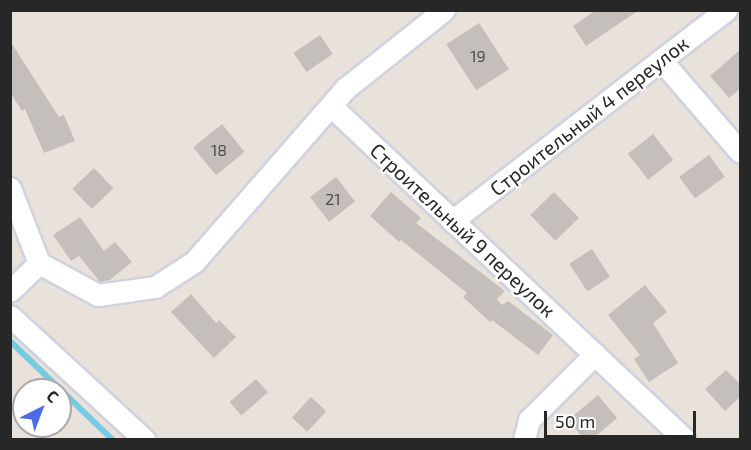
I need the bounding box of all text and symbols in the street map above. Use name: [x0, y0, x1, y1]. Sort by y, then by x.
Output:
street label: Строительный 4 переулок: [485, 31, 693, 201]
house number: 19: [470, 46, 486, 66]
street label: Строительный 9 переулок: [366, 138, 560, 322]
house number: 18: [211, 140, 227, 160]
house number: 21: [325, 189, 341, 209]
north arrow: [12, 378, 72, 438]
text: С: [43, 386, 63, 406]
scale bar: [547, 399, 698, 437]
text: 50 m: [555, 410, 595, 432]

